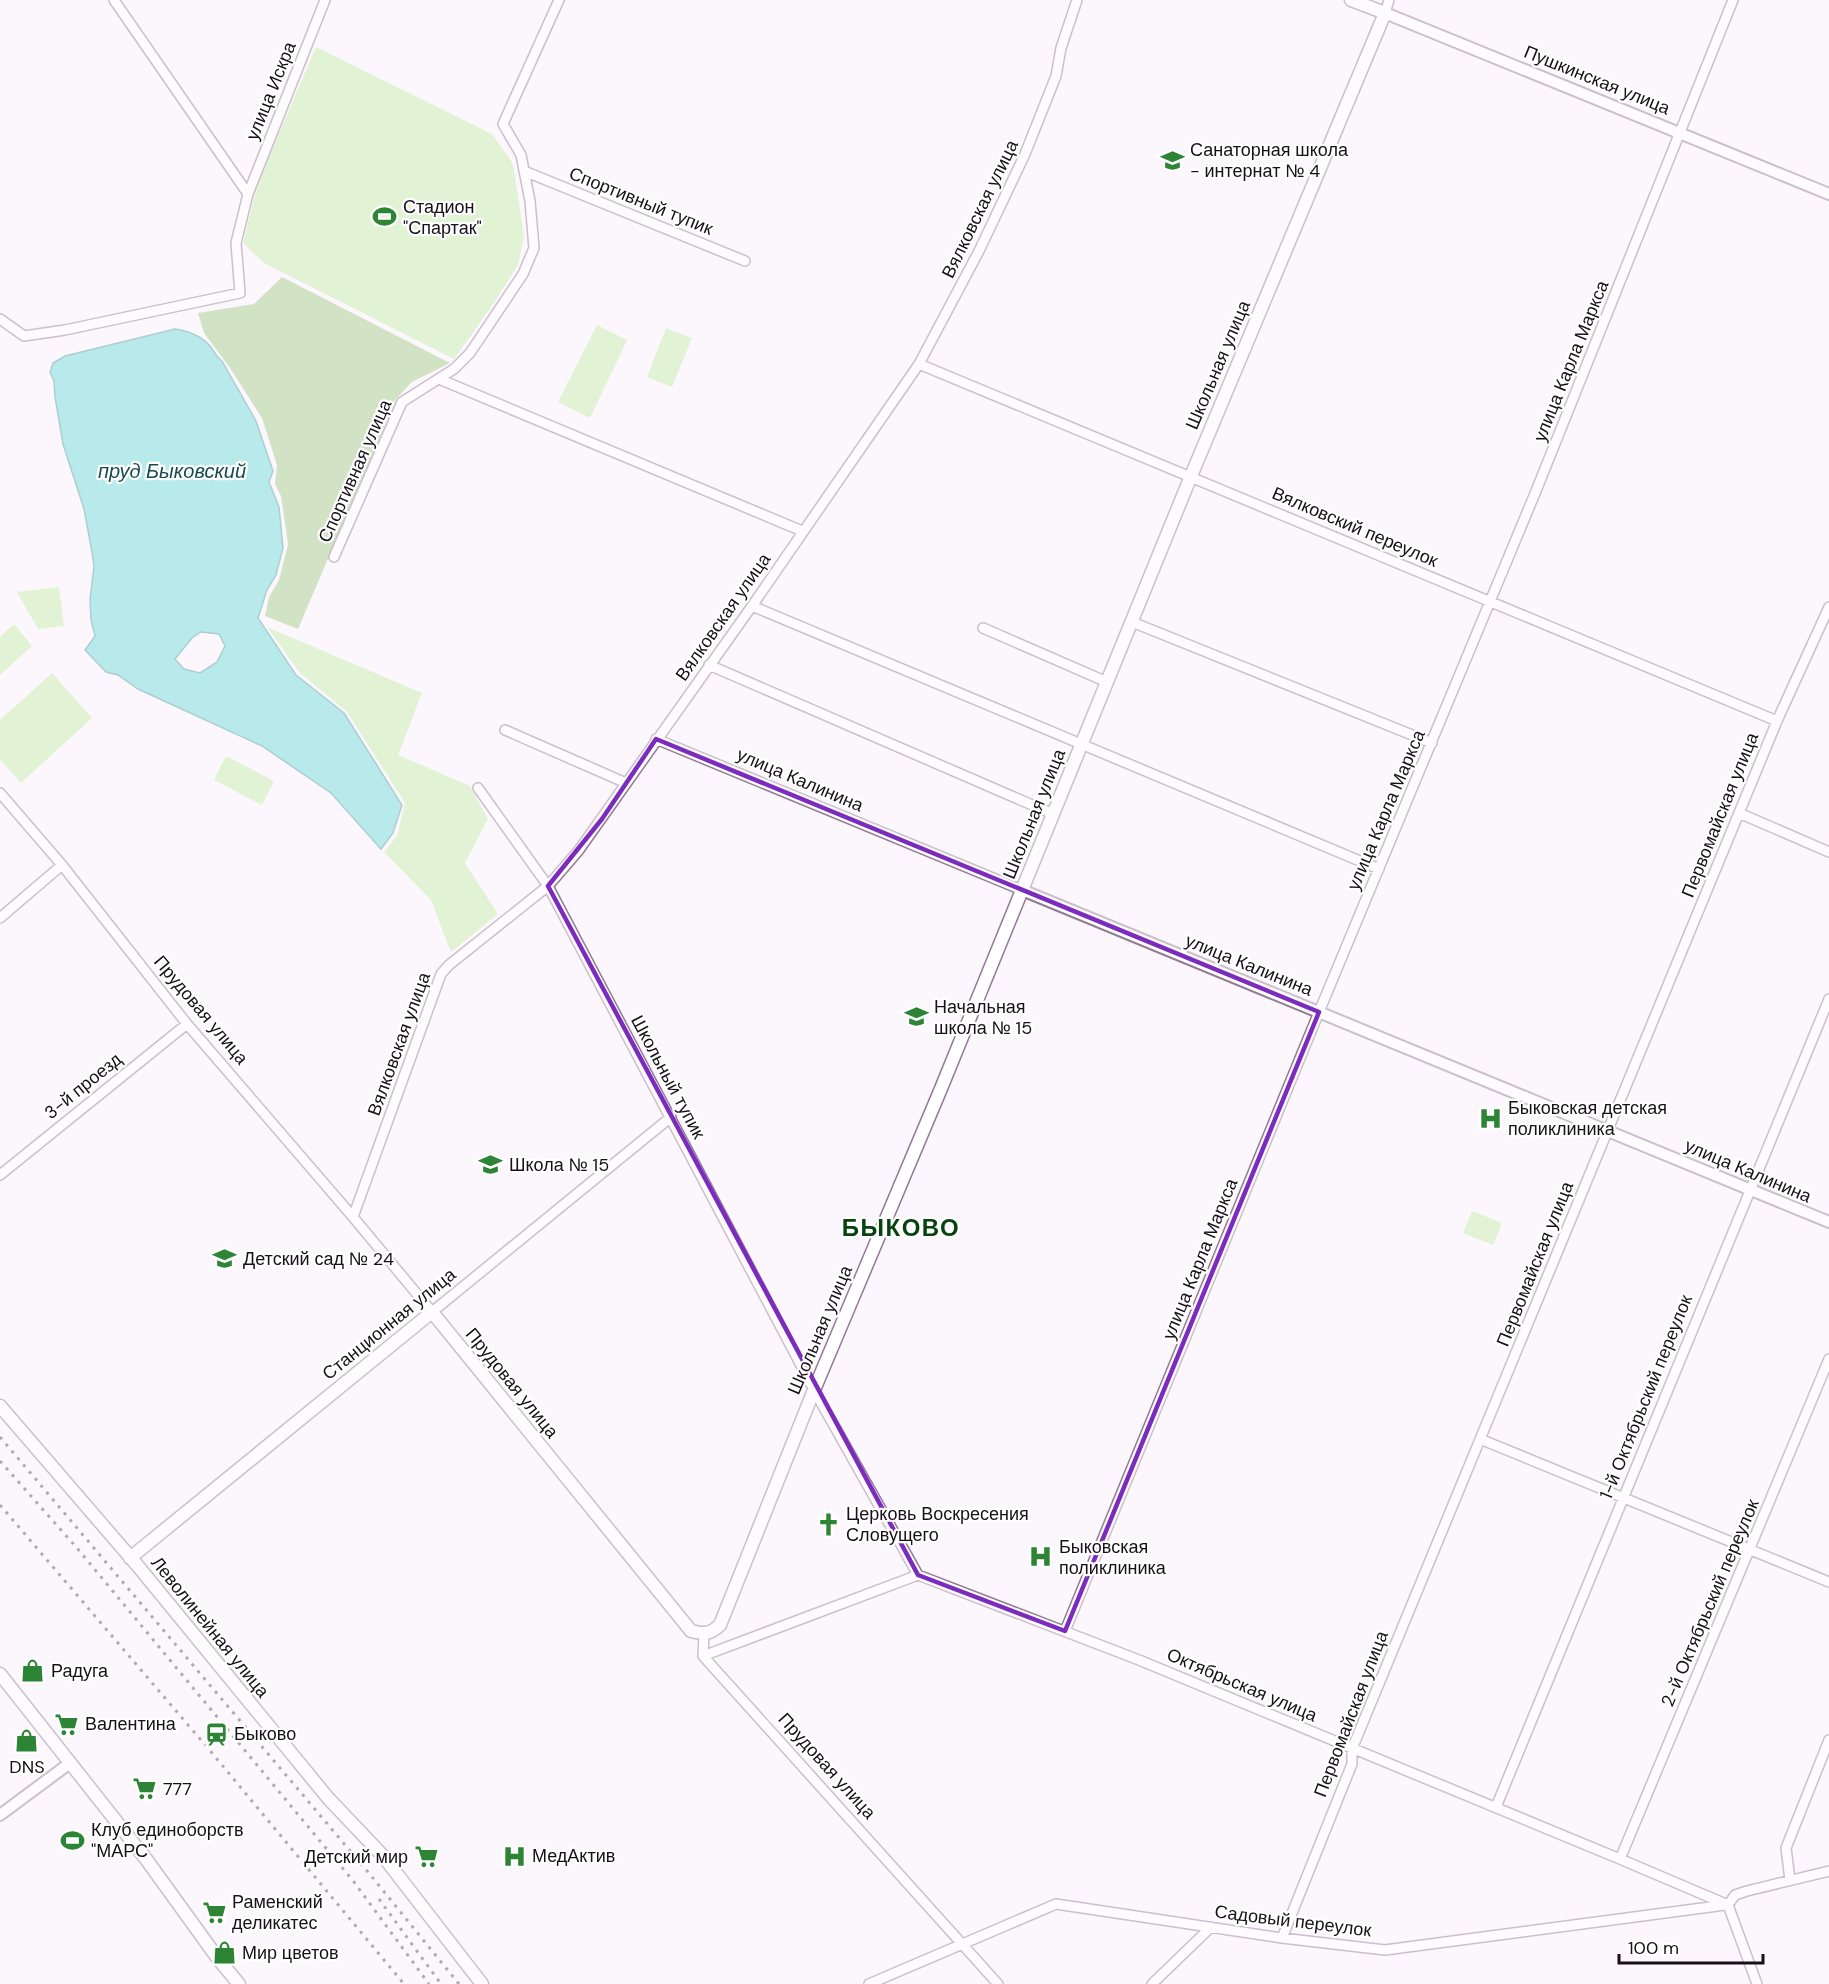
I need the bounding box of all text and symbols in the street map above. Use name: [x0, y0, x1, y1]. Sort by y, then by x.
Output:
street label: улица Искра: [240, 37, 302, 144]
street label: Пушкинская улица: [1520, 40, 1675, 121]
street label: Вялковская улица: [936, 135, 1024, 282]
place label: Санаторная школа - интернат № 4: [1190, 138, 1349, 183]
school or university icon: Санаторная школа - интернат № 4: [1159, 147, 1185, 173]
street label: Спортивный тупик: [566, 161, 717, 241]
place label: Стадион "Спартак": [403, 195, 482, 240]
sports icon: Стадион "Спартак": [372, 204, 398, 230]
street label: улица Карла Маркса: [1528, 276, 1615, 445]
street label: Школьная улица: [1180, 296, 1256, 433]
street label: Спортивная улица: [313, 395, 398, 546]
water label: пруд Быковский: [98, 458, 246, 484]
street label: Вялковский переулок: [1268, 481, 1442, 573]
street label: Вялковская улица: [670, 548, 777, 686]
street label: улица Карла Маркса: [1341, 725, 1431, 894]
street label: Первомайская улица: [1676, 728, 1764, 901]
street label: улица Калинина: [733, 743, 868, 818]
street label: Школьная улица: [997, 745, 1071, 882]
street label: улица Калинина: [1182, 929, 1317, 1002]
street label: Прудовая улица: [148, 951, 254, 1070]
street label: Вялковская улица: [362, 968, 436, 1119]
place label: Начальная школа № 15: [934, 995, 1032, 1040]
school or university icon: Начальная школа № 15: [903, 1004, 929, 1030]
street label: Школьный тупик: [625, 1011, 711, 1143]
street label: 3-й проезд: [39, 1047, 127, 1125]
place label: Быковская детская поликлиника: [1508, 1096, 1667, 1141]
hospital icon: Быковская детская поликлиника: [1477, 1105, 1503, 1131]
street label: улица Калинина: [1681, 1134, 1816, 1209]
school or university icon: Школа № 15: [478, 1152, 504, 1178]
place label: Школа № 15: [509, 1153, 609, 1177]
street label: улица Карла Маркса: [1157, 1174, 1244, 1343]
street label: Первомайская улица: [1491, 1177, 1579, 1350]
district label: БЫКОВО: [842, 1212, 960, 1243]
school or university icon: Детский сад № 24: [212, 1246, 238, 1272]
place label: Детский сад № 24: [243, 1247, 394, 1271]
street label: Школьная улица: [782, 1261, 858, 1398]
street label: Станционная улица: [317, 1262, 462, 1385]
street label: 1-й Октябрьский переулок: [1594, 1291, 1698, 1503]
street label: Прудовая улица: [460, 1323, 564, 1444]
street label: 2-й Октябрьский переулок: [1655, 1495, 1765, 1710]
place label: Церковь Воскресения Словущего: [846, 1502, 1029, 1547]
church icon: Церковь Воскресения Словущего: [815, 1511, 841, 1537]
place label: Быковская поликлиника: [1059, 1535, 1167, 1580]
hospital icon: Быковская поликлиника: [1028, 1544, 1054, 1570]
street label: Леволинейная улица: [146, 1551, 275, 1703]
street label: Первомайская улица: [1308, 1627, 1394, 1800]
street label: Октябрьская улица: [1163, 1642, 1322, 1728]
shop icon: Радуга: [20, 1658, 46, 1684]
place label: Радуга: [51, 1659, 109, 1683]
street label: Прудовая улица: [773, 1708, 882, 1825]
supermarket icon: Валентина: [54, 1711, 80, 1737]
place label: Валентина: [85, 1712, 177, 1736]
station icon: Быково: [203, 1721, 229, 1747]
place label: Быково: [234, 1722, 296, 1746]
shop icon: DNS: [14, 1728, 40, 1754]
place label: DNS: [9, 1755, 45, 1779]
supermarket icon: 777: [132, 1776, 158, 1802]
place label: 777: [163, 1777, 192, 1801]
place label: Клуб единоборств "МАРС": [91, 1818, 244, 1863]
sports icon: Клуб единоборств "МАРС": [60, 1827, 86, 1853]
hospital icon: МедАктив: [501, 1843, 527, 1869]
supermarket icon: Детский мир: [413, 1844, 439, 1870]
place label: МедАктив: [532, 1844, 615, 1868]
place label: Детский мир: [304, 1845, 408, 1869]
place label: Раменский деликатес: [232, 1890, 323, 1935]
supermarket icon: Раменский деликатес: [201, 1899, 227, 1925]
street label: Садовый переулок: [1213, 1899, 1373, 1943]
scale bar: [1619, 1927, 1763, 1965]
text: 100 m: [1628, 1936, 1679, 1960]
shop icon: Мир цветов: [211, 1940, 237, 1966]
place label: Мир цветов: [242, 1941, 339, 1965]

